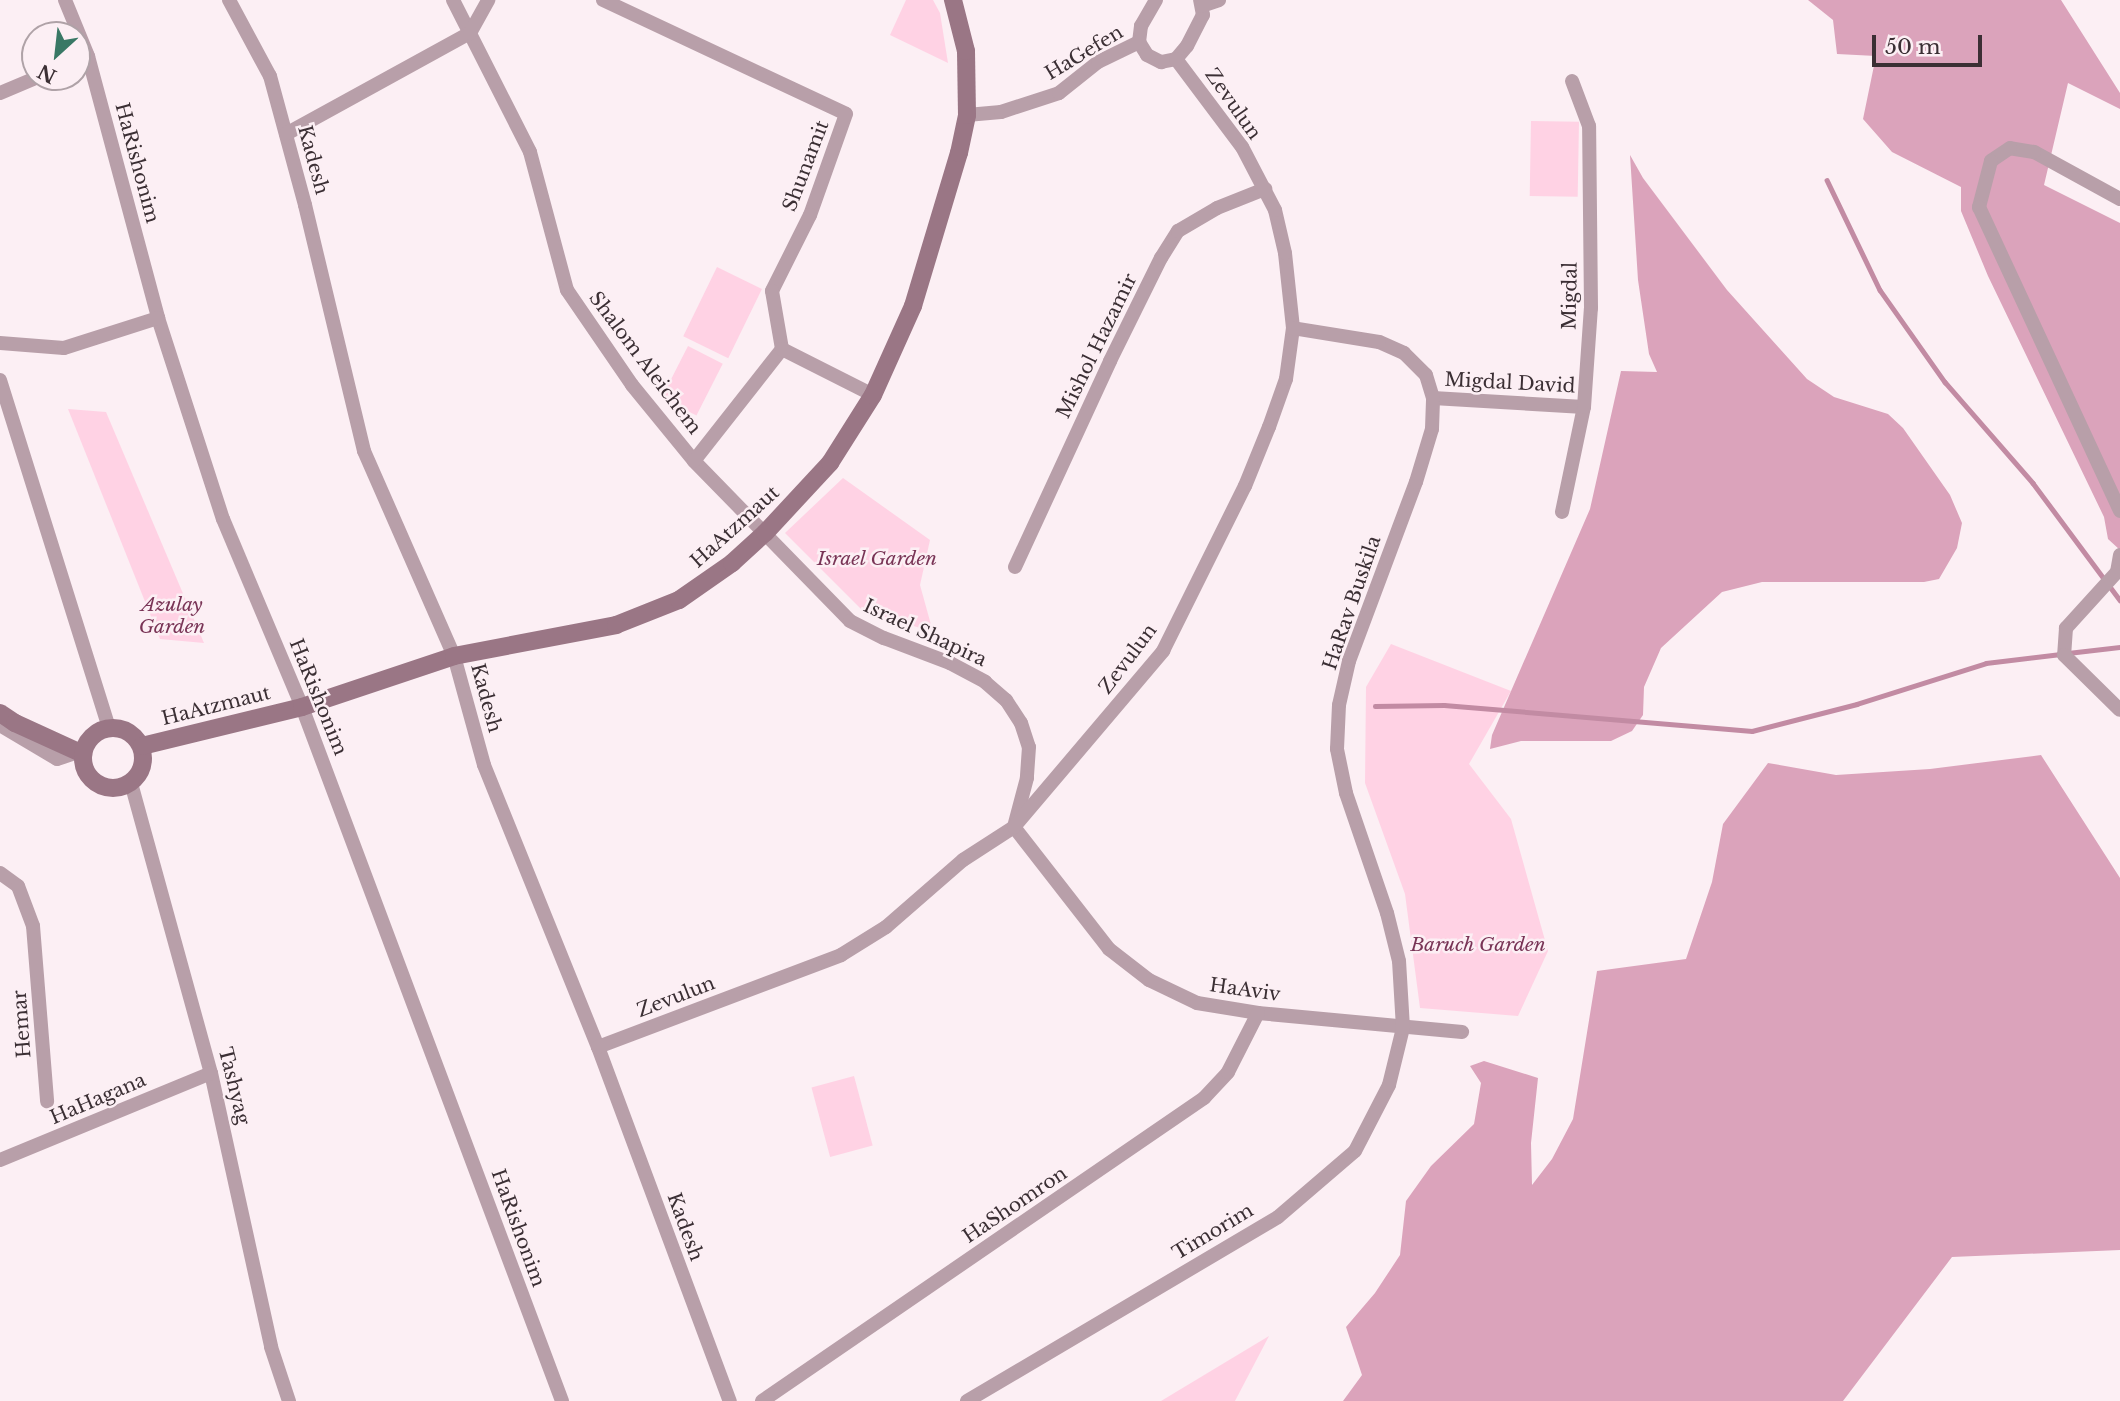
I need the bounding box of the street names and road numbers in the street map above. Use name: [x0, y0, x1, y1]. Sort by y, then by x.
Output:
street label: HaGefen: [1041, 21, 1127, 85]
street label: Zevulun: [1200, 64, 1266, 144]
street label: HaRishonim: [110, 100, 164, 226]
street label: Shunamit: [778, 117, 834, 215]
street label: Kadesh: [293, 123, 333, 197]
street label: Migdal: [1558, 262, 1582, 330]
street label: Mishol Hazamir: [1052, 270, 1142, 422]
street label: Shalom Aleichem: [584, 287, 706, 439]
street label: Migdal David: [1444, 368, 1576, 398]
street label: HaAtzmaut: [686, 481, 784, 573]
street label: HaRav Buskila: [1318, 533, 1386, 673]
street label: Israel Shapira: [860, 594, 990, 672]
street label: Zevulun: [1094, 620, 1162, 698]
street label: HaRishonim: [284, 635, 352, 759]
street label: Kadesh: [466, 661, 506, 735]
street label: HaAtzmaut: [159, 681, 273, 731]
street label: Zevulun: [634, 972, 718, 1022]
street label: HaAviv: [1208, 974, 1282, 1006]
street label: Hemar: [8, 989, 36, 1059]
street label: Tashyag: [213, 1045, 255, 1127]
street label: HaHagana: [47, 1069, 149, 1129]
street label: HaShomron: [959, 1162, 1071, 1248]
street label: HaRishonim: [486, 1166, 550, 1290]
street label: Kadesh: [662, 1190, 708, 1264]
street label: Timorim: [1169, 1199, 1257, 1265]

